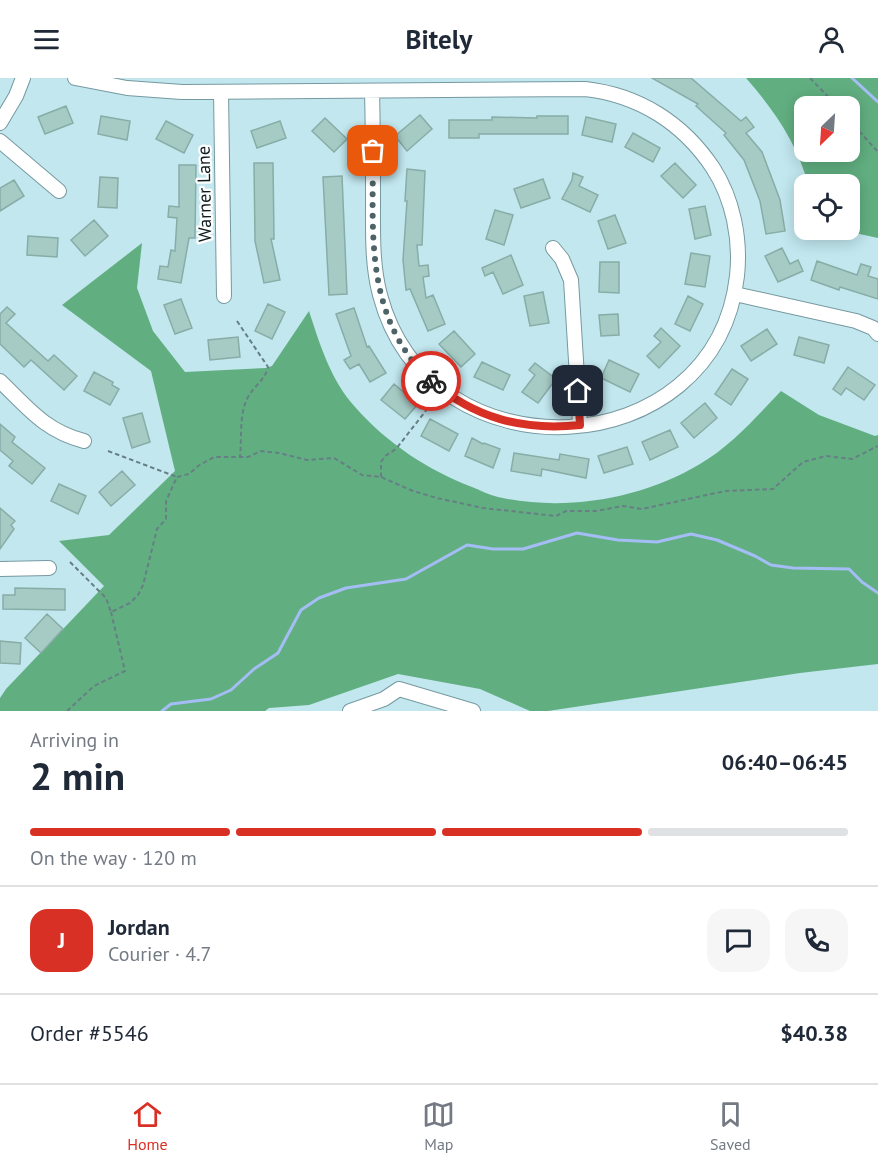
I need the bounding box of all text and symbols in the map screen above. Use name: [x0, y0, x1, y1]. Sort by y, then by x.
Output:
text: Bitely: [405, 22, 473, 56]
icon: menu: [30, 23, 63, 56]
icon: person: [815, 23, 848, 56]
north arrow: [794, 96, 860, 162]
map controls: [794, 96, 860, 240]
pin: [347, 125, 398, 176]
icon: bag: [356, 134, 389, 167]
street label: Warner Lane: [192, 146, 216, 242]
button: locate: [794, 174, 860, 240]
courier: [401, 351, 461, 411]
icon: bike: [415, 365, 448, 398]
pin: [552, 365, 603, 416]
icon: home: [561, 374, 594, 407]
text: Arriving in: [30, 727, 119, 753]
text: 06:40–06:45: [722, 748, 848, 776]
text: 2 min: [30, 750, 125, 801]
text: On the way · 120 m: [30, 845, 197, 871]
button: chat: [707, 909, 770, 972]
button: phone: [785, 909, 848, 972]
text: Jordan: [108, 913, 170, 941]
text: J: [58, 926, 65, 954]
text: Courier · 4.7: [108, 941, 211, 967]
text: Order #5546: [30, 1019, 149, 1047]
text: $40.38: [780, 1019, 848, 1047]
tab: Home: [127, 1098, 168, 1154]
tab: Map: [422, 1098, 455, 1154]
tab: Saved: [710, 1098, 751, 1154]

